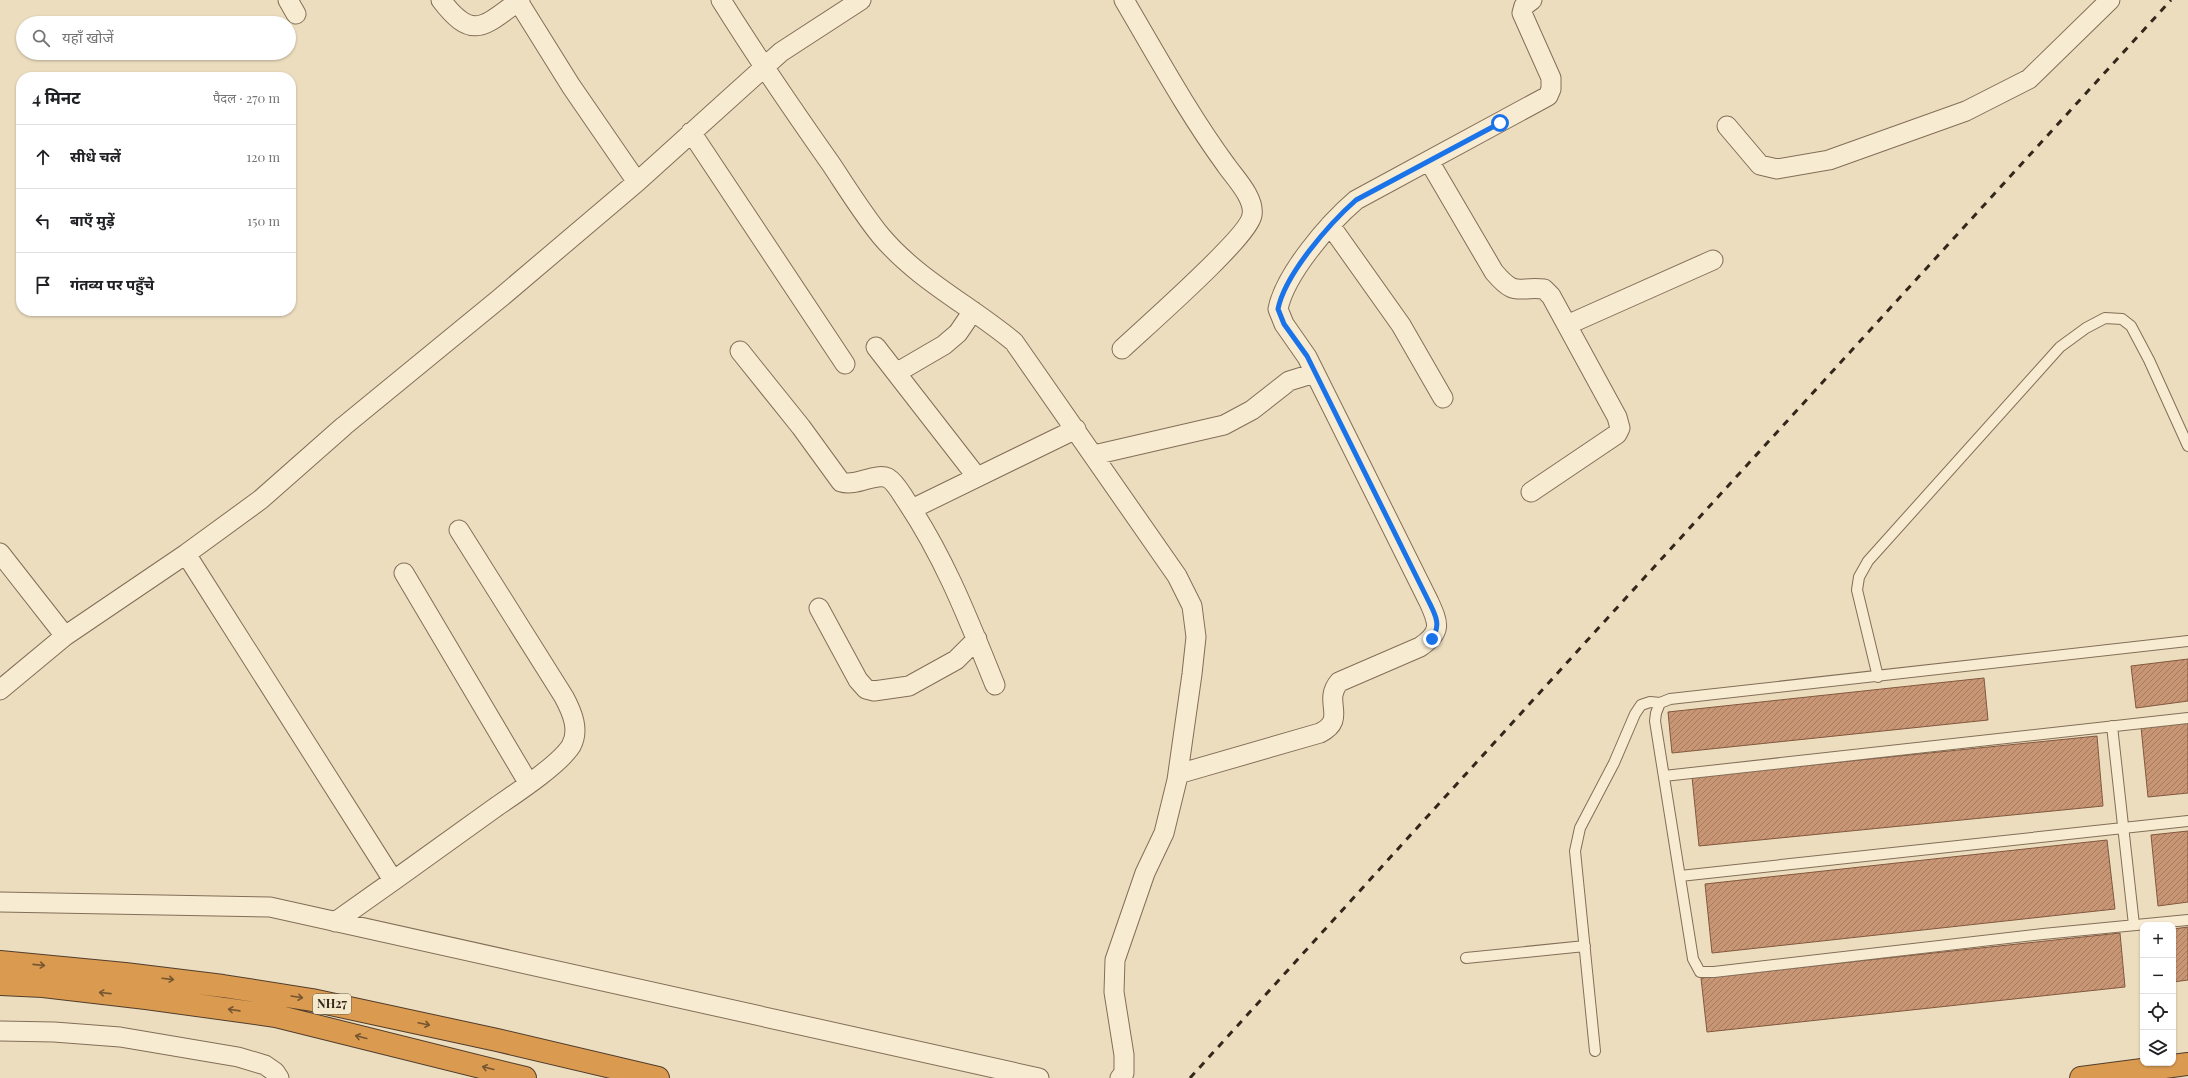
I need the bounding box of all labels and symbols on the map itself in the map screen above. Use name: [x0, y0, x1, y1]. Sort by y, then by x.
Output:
route start: [1491, 114, 1509, 132]
route end: [1423, 630, 1441, 648]
one-way arrow: [32, 961, 45, 969]
one-way arrow: [161, 975, 174, 983]
one-way arrow: [99, 989, 112, 997]
one-way arrow: [290, 993, 303, 1001]
road number: NH27: [313, 994, 351, 1014]
one-way arrow: [228, 1006, 241, 1014]
one-way arrow: [417, 1021, 430, 1029]
one-way arrow: [355, 1033, 368, 1041]
one-way arrow: [481, 1064, 494, 1072]

